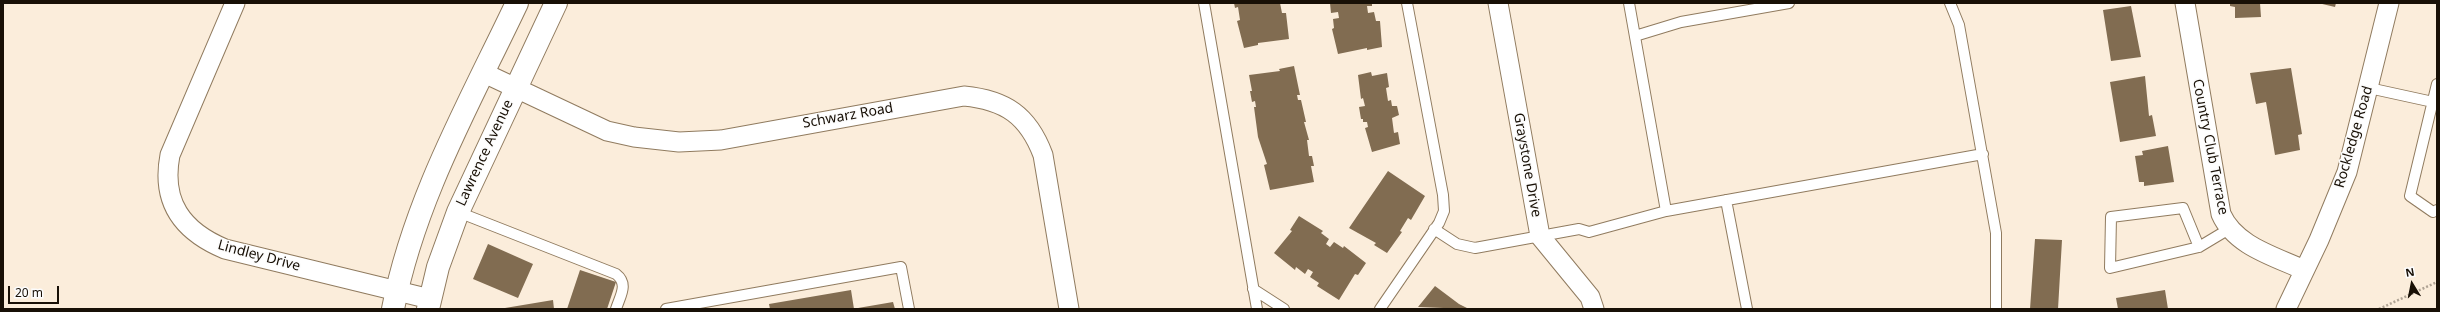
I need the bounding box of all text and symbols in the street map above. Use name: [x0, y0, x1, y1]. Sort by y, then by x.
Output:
street label: Country Club Terrace: [2189, 78, 2231, 216]
street label: Rockledge Road: [2331, 84, 2377, 190]
street label: Lawrence Avenue: [453, 97, 517, 209]
street label: Schwarz Road: [801, 100, 895, 132]
street label: Graystone Drive: [1510, 111, 1544, 219]
street label: Lindley Drive: [216, 237, 302, 275]
north arrow: [2392, 264, 2432, 304]
text: N: [2404, 264, 2416, 280]
scale bar: [10, 278, 61, 304]
text: 20 m: [15, 284, 43, 301]

